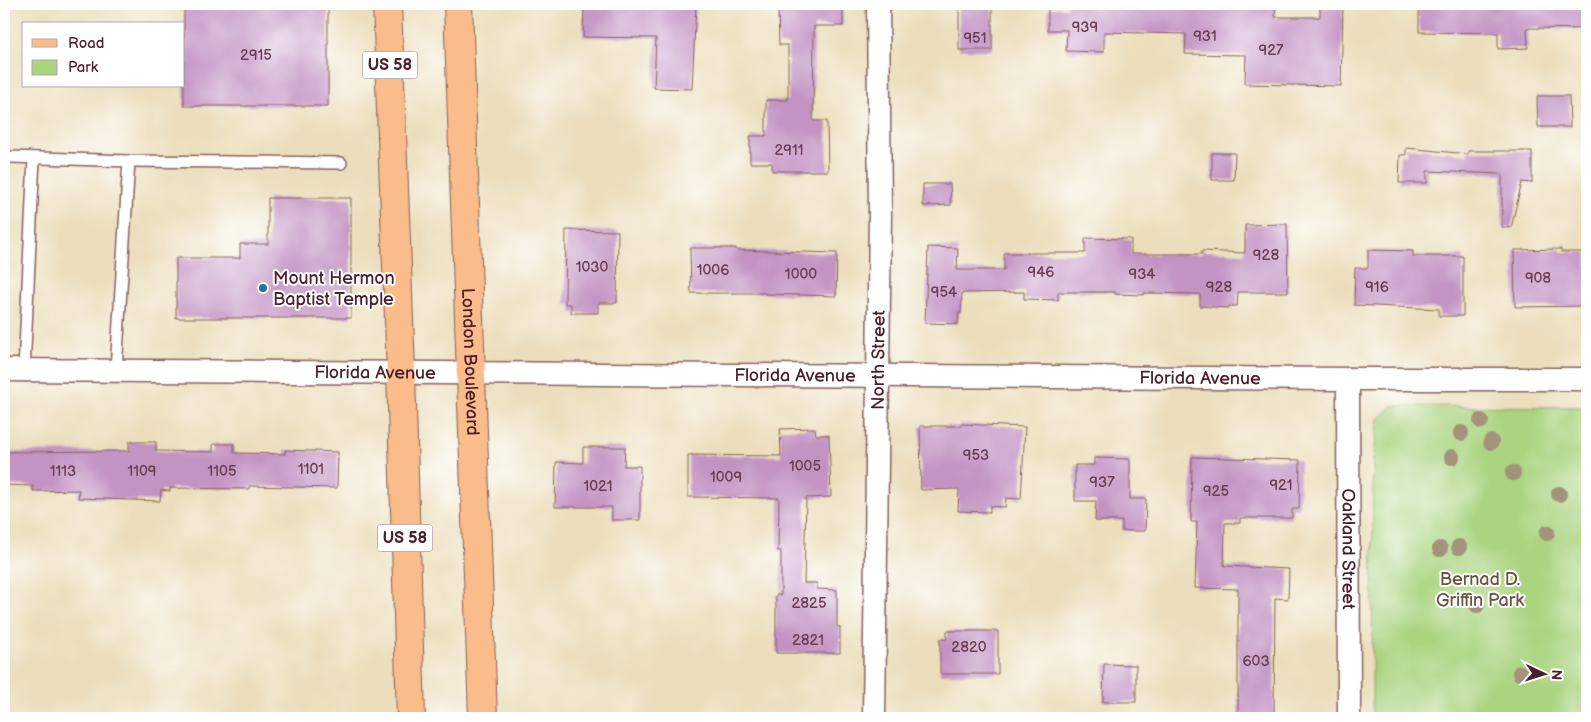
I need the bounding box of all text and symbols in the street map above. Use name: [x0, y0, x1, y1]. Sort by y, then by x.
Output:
house number: 939: [1072, 18, 1098, 37]
legend: [22, 22, 185, 88]
house number: 931: [1193, 27, 1217, 46]
house number: 951: [963, 29, 987, 48]
text: Road: [68, 34, 104, 53]
house number: 927: [1259, 41, 1284, 60]
house number: 2915: [240, 46, 272, 65]
road number: US 58: [362, 52, 418, 78]
text: Park: [68, 58, 99, 77]
house number: 2911: [774, 141, 804, 160]
house number: 928: [1253, 246, 1279, 265]
house number: 1030: [576, 258, 609, 277]
house number: 1006: [697, 261, 729, 280]
house number: 946: [1028, 263, 1055, 282]
house number: 1000: [785, 265, 817, 284]
house number: 934: [1128, 265, 1156, 284]
place label: Mount Hermon Baptist Temple: [273, 268, 395, 310]
house number: 908: [1525, 269, 1551, 288]
house number: 928: [1206, 278, 1232, 297]
house number: 916: [1365, 278, 1389, 297]
marker: Mount Hermon Baptist Temple: [257, 282, 269, 294]
house number: 954: [931, 283, 957, 302]
street label: London Boulevard: [457, 288, 484, 436]
street label: North Street: [867, 309, 889, 410]
street label: Florida Avenue: [314, 362, 436, 383]
street label: Florida Avenue: [734, 364, 856, 386]
street label: Florida Avenue: [1139, 367, 1261, 389]
house number: 953: [963, 446, 989, 465]
house number: 1005: [789, 457, 821, 476]
house number: 1101: [298, 460, 324, 479]
house number: 1113: [50, 462, 76, 481]
house number: 1109: [127, 462, 157, 481]
house number: 1105: [207, 462, 237, 481]
house number: 1009: [710, 468, 742, 487]
house number: 937: [1089, 473, 1115, 492]
house number: 921: [1269, 476, 1293, 495]
house number: 1021: [583, 477, 613, 496]
house number: 925: [1203, 482, 1229, 501]
street label: Oakland Street: [1338, 488, 1359, 610]
road number: US 58: [378, 524, 432, 552]
park label: Bernad D. Griffin Park: [1436, 569, 1524, 611]
house number: 2825: [791, 594, 827, 613]
house number: 2821: [792, 631, 824, 650]
house number: 2820: [951, 638, 987, 657]
north arrow: [1518, 650, 1568, 700]
house number: 603: [1242, 652, 1270, 671]
text: N: [1548, 669, 1565, 681]

